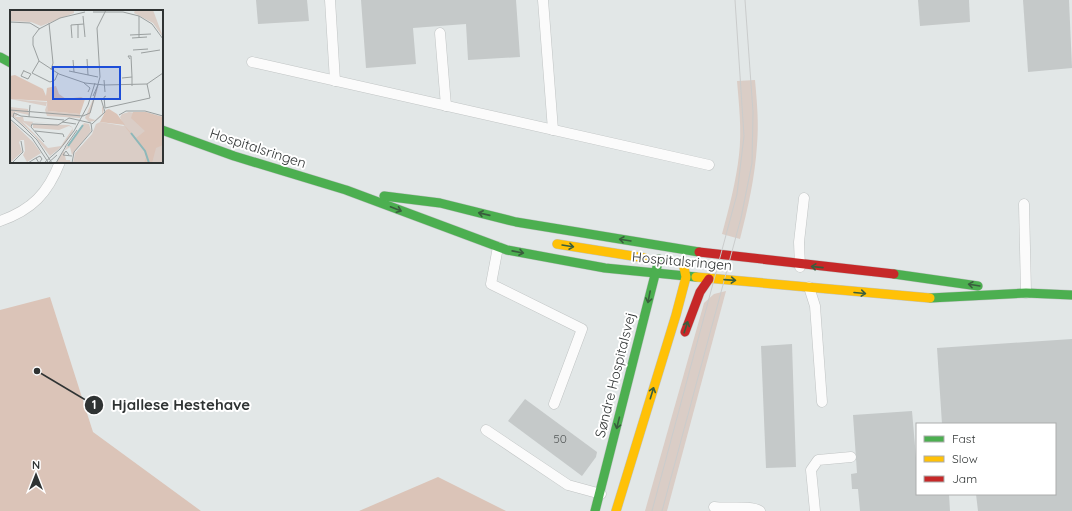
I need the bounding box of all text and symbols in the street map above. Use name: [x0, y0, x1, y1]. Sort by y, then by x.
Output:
inset map: [10, 10, 163, 163]
street label: Hospitalsringen: [207, 124, 309, 172]
one-way arrow: [389, 206, 401, 214]
one-way arrow: [477, 210, 490, 217]
one-way arrow: [619, 236, 632, 244]
one-way arrow: [561, 243, 574, 251]
one-way arrow: [512, 248, 525, 256]
street label: Hospitalsringen: [631, 248, 733, 274]
one-way arrow: [811, 263, 824, 270]
one-way arrow: [723, 277, 736, 284]
one-way arrow: [968, 281, 981, 289]
one-way arrow: [853, 289, 866, 297]
one-way arrow: [645, 290, 653, 303]
street label: Søndre Hospitalsvej: [591, 311, 639, 439]
one-way arrow: [683, 321, 691, 333]
one-way arrow: [649, 387, 656, 400]
callout: Hjallese Hestehave: [84, 391, 258, 418]
text: Hjallese Hestehave: [112, 395, 250, 414]
text: 1: [92, 397, 96, 412]
one-way arrow: [614, 416, 621, 429]
legend: [916, 423, 1056, 495]
house number: 50: [553, 431, 567, 446]
text: Fast: [952, 431, 976, 446]
text: Slow: [952, 451, 978, 466]
north arrow: [16, 455, 56, 495]
text: N: [32, 458, 40, 472]
text: Jam: [952, 471, 977, 486]

